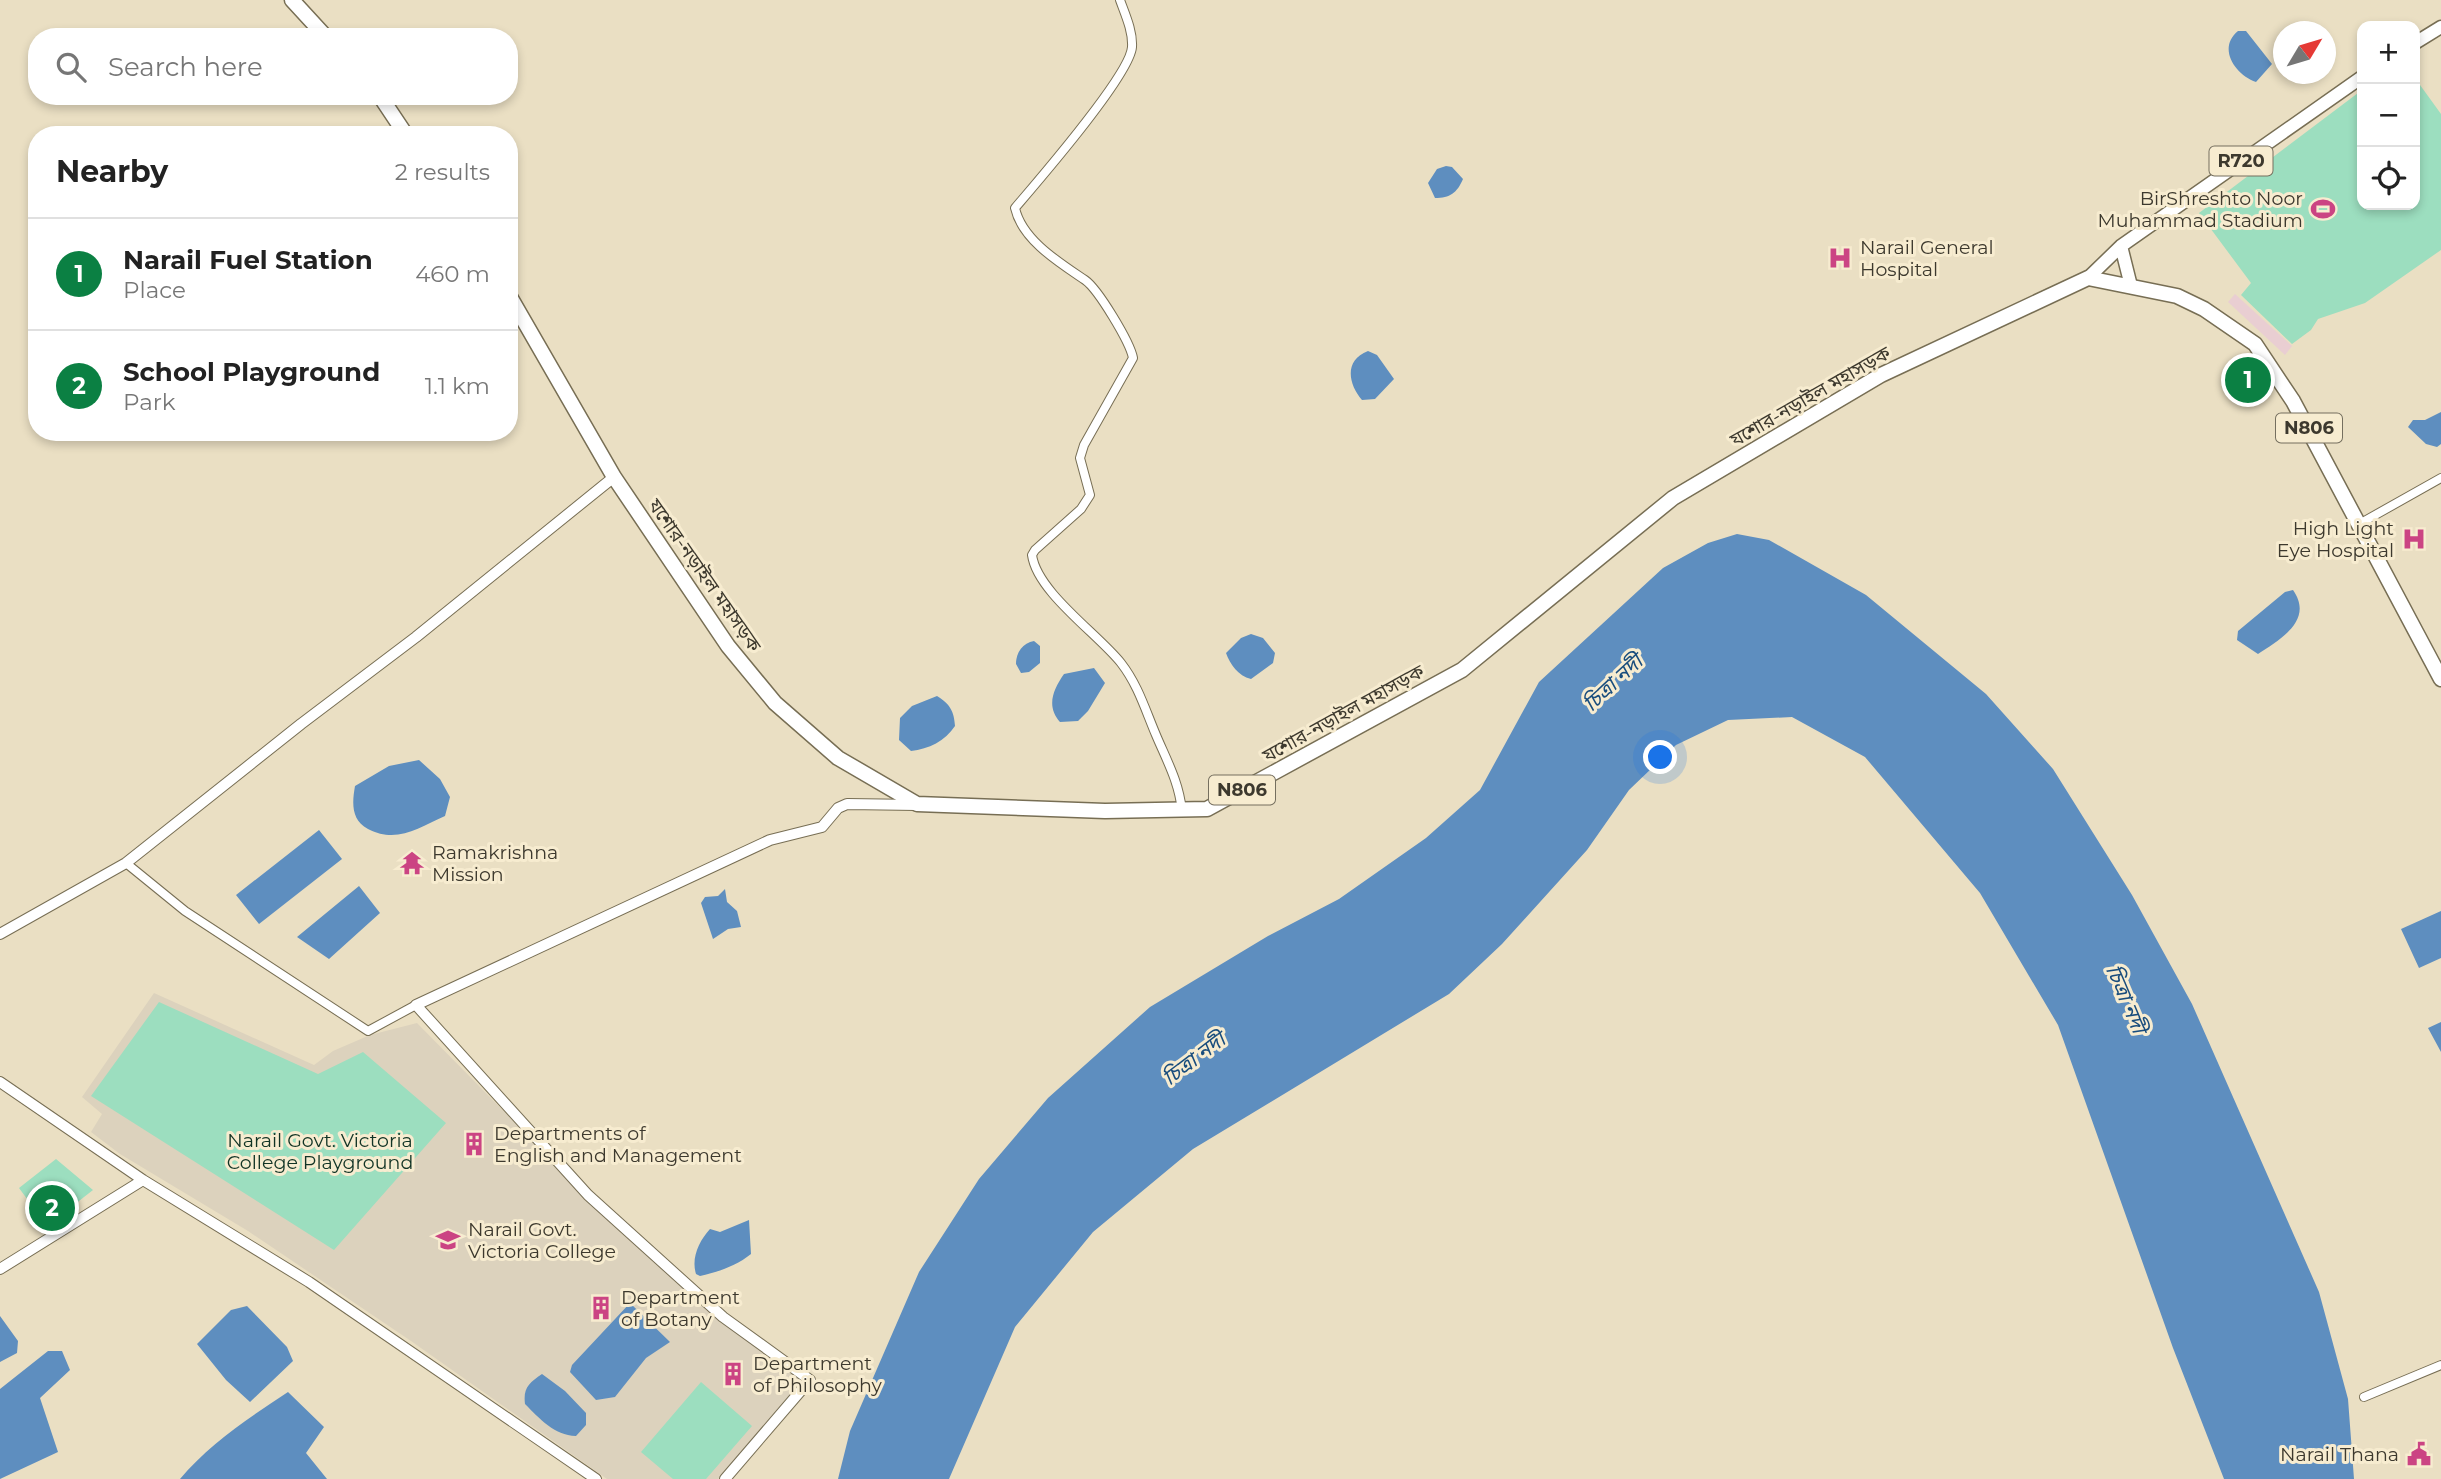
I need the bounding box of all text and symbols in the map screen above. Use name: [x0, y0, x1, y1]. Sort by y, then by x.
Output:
north arrow: [2273, 21, 2336, 84]
map controls: [2357, 21, 2420, 210]
button: +: [2357, 21, 2420, 84]
search box: [28, 28, 518, 105]
icon: search: [52, 48, 90, 86]
text: Search here: [108, 51, 263, 83]
button: −: [2357, 84, 2420, 147]
road number: R720: [2210, 146, 2272, 176]
button: locate: [2357, 147, 2420, 210]
text: Nearby: [56, 153, 168, 190]
text: 2 results: [395, 158, 490, 186]
place label: BirShreshto Noor Muhammad Stadium: [2097, 187, 2303, 232]
sports icon: BirShreshto Noor Muhammad Stadium: [2309, 195, 2337, 223]
place label: Narail General Hospital: [1860, 236, 1994, 281]
text: Narail Fuel Station: [123, 244, 373, 276]
hospital icon: Narail General Hospital: [1826, 244, 1854, 272]
text: 1: [74, 260, 84, 288]
text: 460 m: [415, 260, 490, 288]
text: Place: [123, 276, 186, 304]
street label: যশোর-নড়াইল মহাসড়ক: [1725, 341, 1895, 452]
pin: 1: [2225, 354, 2271, 406]
text: School Playground: [123, 356, 380, 388]
text: 2: [72, 372, 86, 400]
text: 1.1 km: [425, 372, 490, 400]
text: Park: [123, 388, 176, 416]
road number: N806: [2276, 414, 2342, 442]
street label: যশোর-নড়াইল মহাসড়ক: [643, 494, 766, 657]
place label: High Light Eye Hospital: [2277, 517, 2394, 562]
hospital icon: High Light Eye Hospital: [2400, 525, 2428, 553]
water label: চিত্রা নদী: [1578, 646, 1651, 716]
street label: যশোর-নড়াইল মহাসড়ক: [1258, 659, 1429, 768]
your location: [1643, 740, 1677, 774]
road number: N806: [1209, 776, 1275, 804]
place label: Ramakrishna Mission: [432, 841, 558, 886]
temple icon: Ramakrishna Mission: [398, 849, 426, 877]
water label: চিত্রা নদী: [2101, 961, 2154, 1041]
water label: চিত্রা নদী: [1158, 1024, 1233, 1090]
place label: Departments of English and Management: [494, 1122, 742, 1167]
park label: Narail Govt. Victoria College Playground: [227, 1129, 413, 1174]
building icon: Departments of English and Management: [460, 1130, 488, 1158]
pin: 2: [29, 1182, 75, 1234]
place label: Narail Govt. Victoria College: [468, 1218, 616, 1263]
school or university icon: Narail Govt. Victoria College: [434, 1226, 462, 1254]
place label: Department of Botany: [621, 1286, 740, 1331]
building icon: Department of Botany: [587, 1294, 615, 1322]
place label: Department of Philosophy: [753, 1352, 882, 1397]
building icon: Department of Philosophy: [719, 1360, 747, 1388]
public building icon: Narail Thana: [2405, 1440, 2433, 1468]
place label: Narail Thana: [2280, 1443, 2399, 1466]

